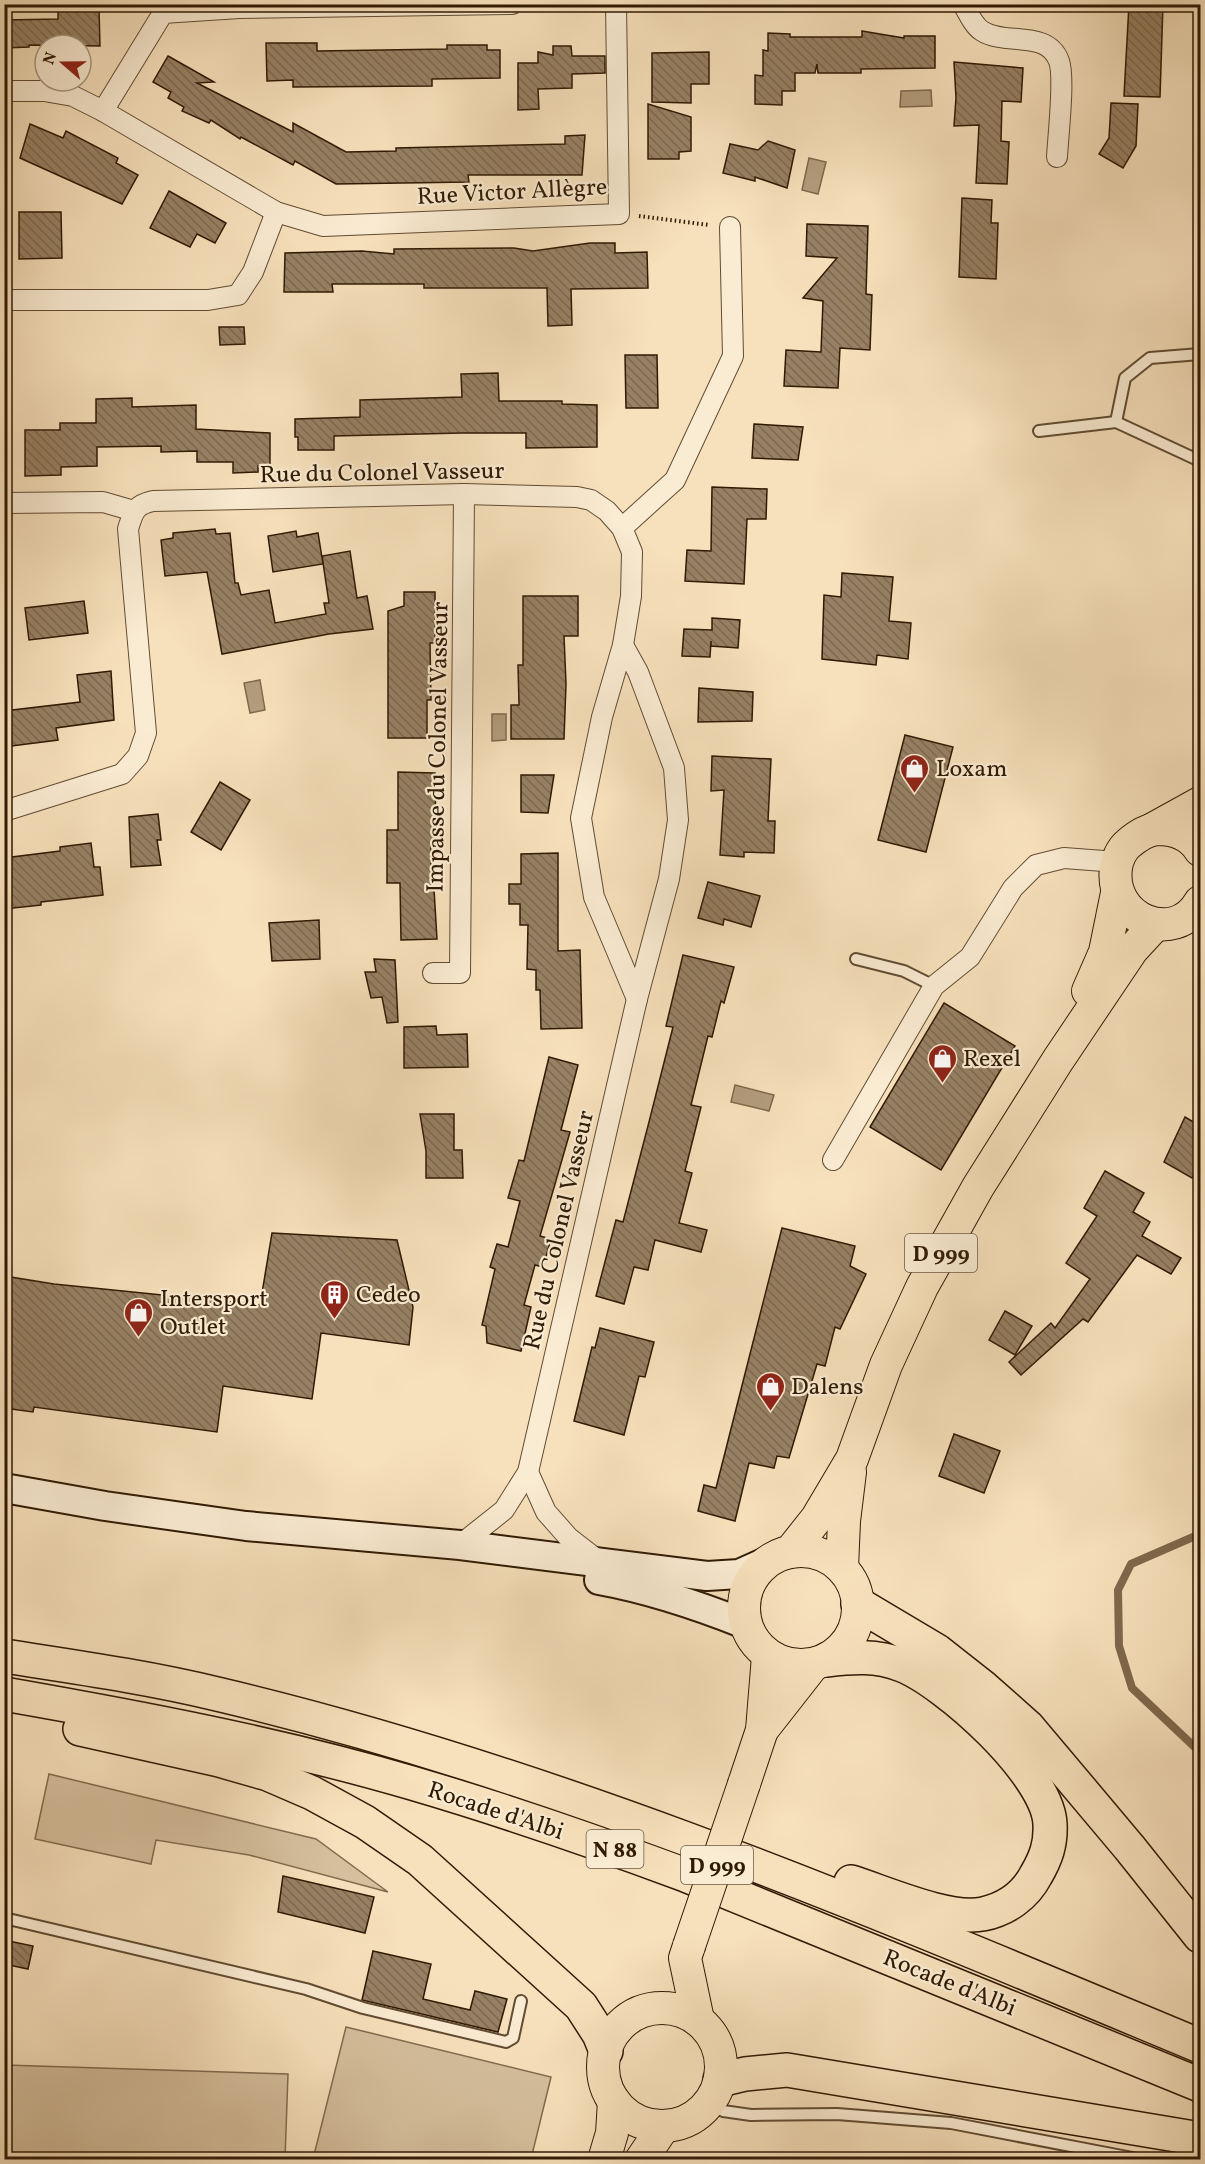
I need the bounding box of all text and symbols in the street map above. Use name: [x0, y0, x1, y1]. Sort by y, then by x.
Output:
north arrow: [33, 33, 93, 93]
text: N: [38, 49, 63, 68]
street label: Rue Victor Allègre: [416, 171, 608, 215]
street label: Rue du Colonel Vasseur: [259, 455, 505, 493]
street label: Impasse du Colonel Vasseur: [419, 601, 459, 893]
shop icon: Loxam: [899, 752, 931, 794]
place label: Loxam: [936, 753, 1007, 787]
shop icon: Rexel: [926, 1042, 958, 1084]
place label: Rexel: [963, 1043, 1021, 1077]
street label: Rue du Colonel Vasseur: [516, 1107, 604, 1354]
road number: D 999: [905, 1234, 977, 1272]
building icon: Cedeo: [319, 1278, 351, 1320]
place label: Cedeo: [356, 1279, 421, 1313]
place label: Intersport Outlet: [160, 1283, 268, 1345]
shop icon: Intersport Outlet: [123, 1296, 155, 1338]
shop icon: Dalens: [754, 1370, 786, 1412]
place label: Dalens: [791, 1371, 864, 1405]
street label: Rocade d'Albi: [423, 1774, 568, 1850]
road number: N 88: [586, 1830, 644, 1868]
road number: D 999: [681, 1846, 753, 1884]
street label: Rocade d'Albi: [877, 1942, 1021, 2026]

